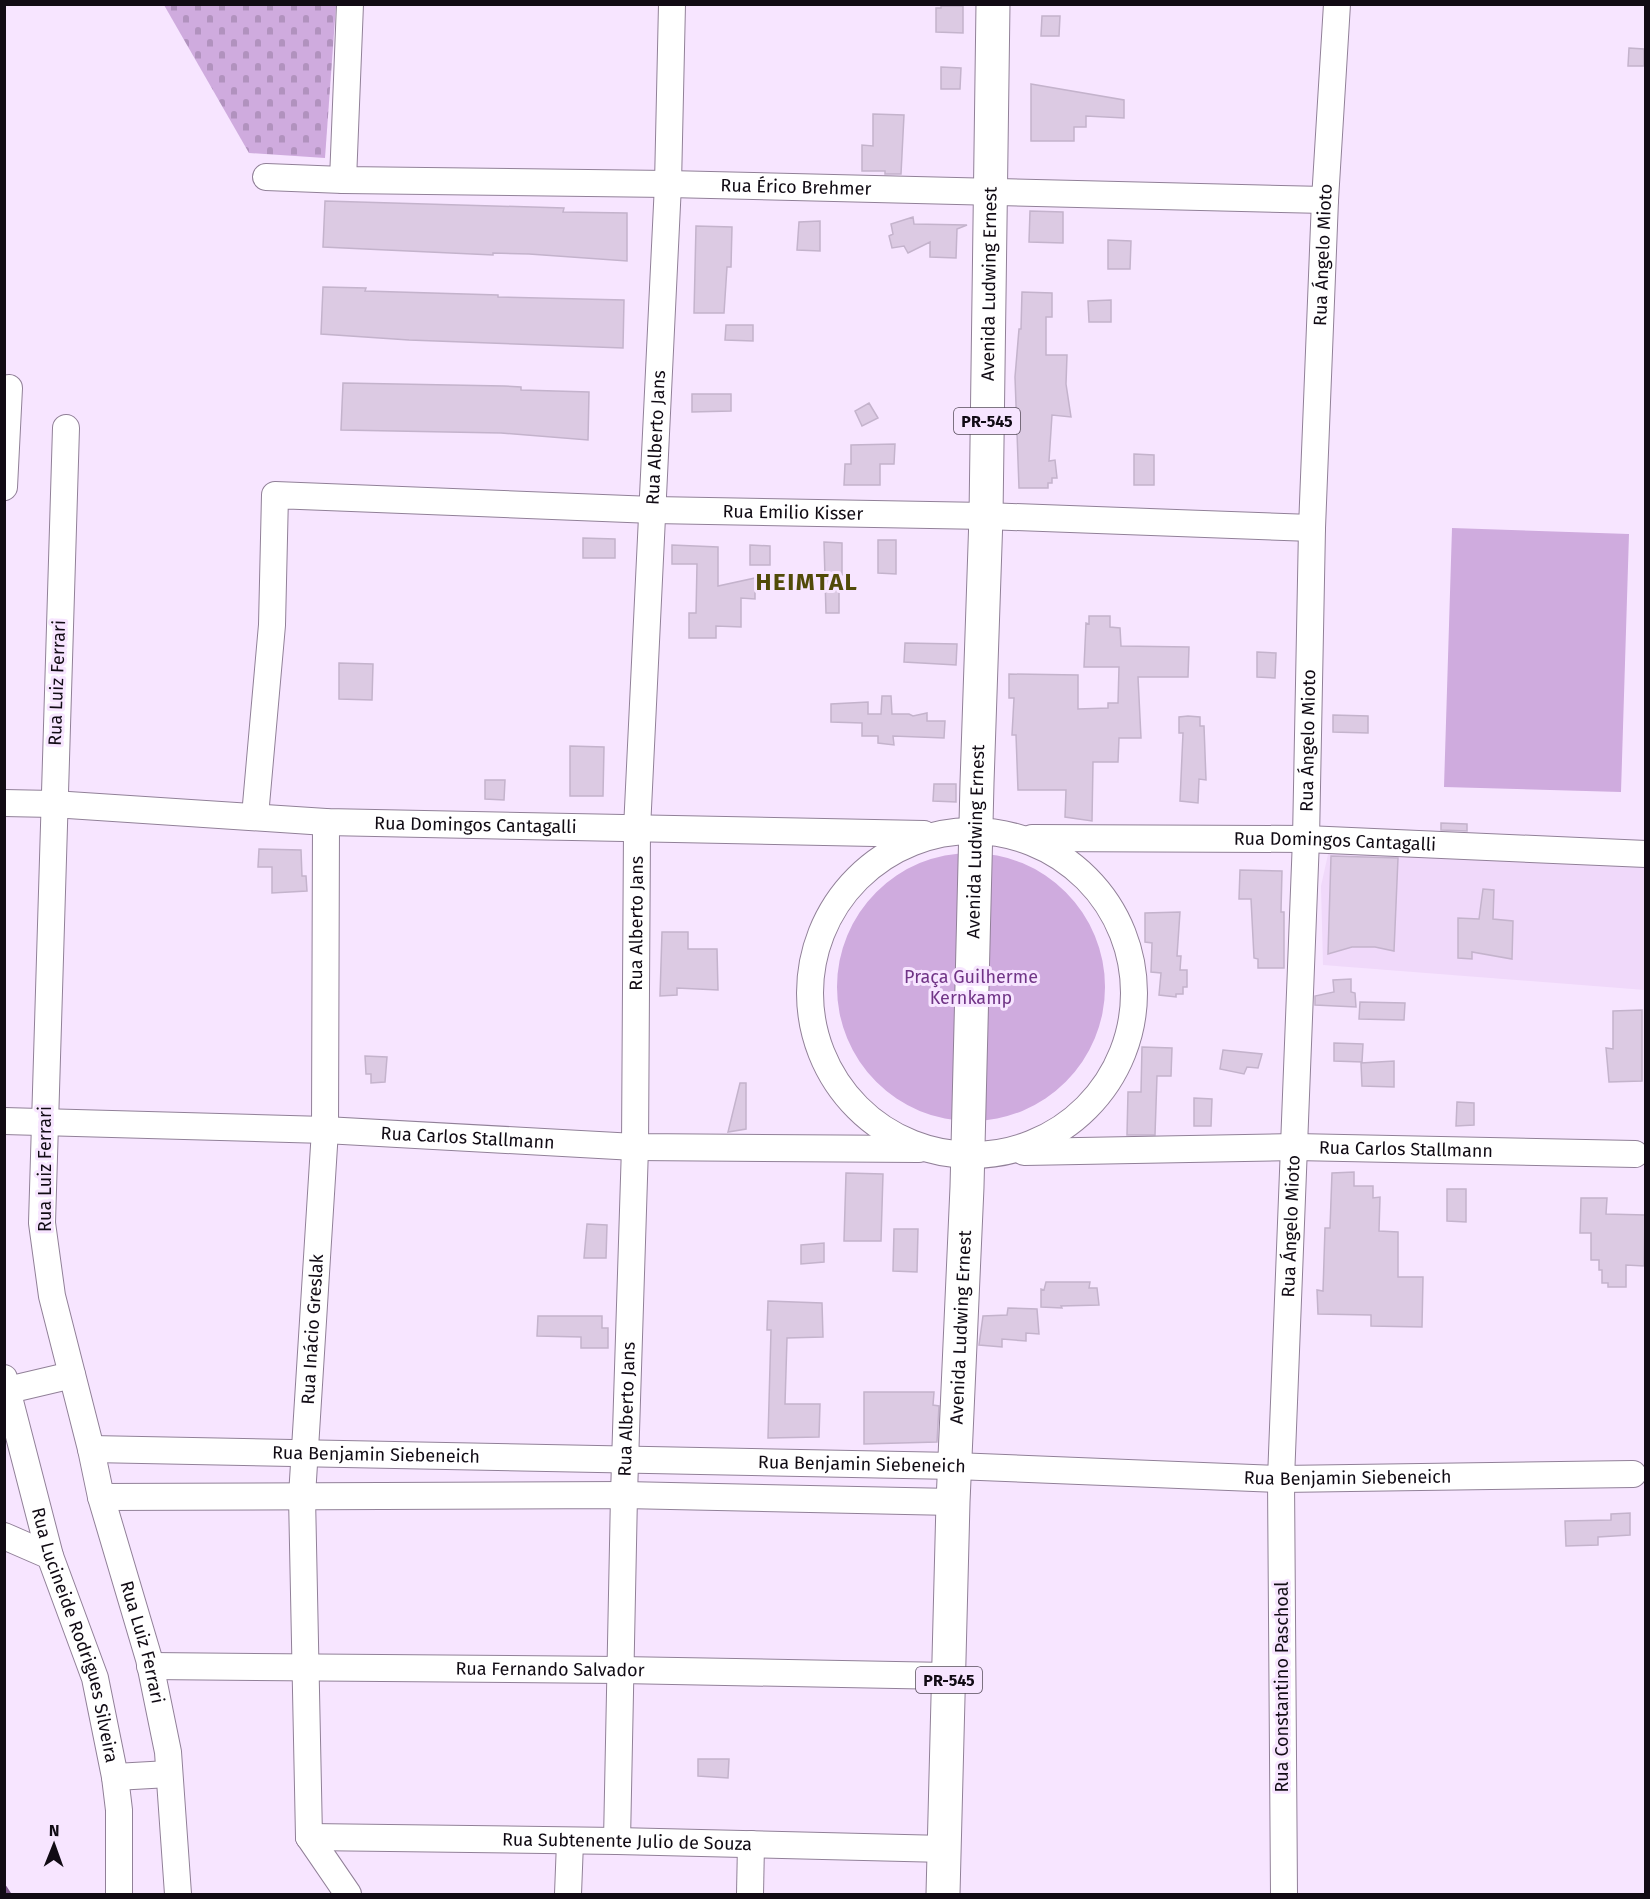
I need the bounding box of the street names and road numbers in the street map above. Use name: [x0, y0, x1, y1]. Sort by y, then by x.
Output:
street label: Rua Érico Brehmer: [720, 174, 872, 200]
street label: Rua Ángelo Mioto: [1309, 183, 1337, 326]
street label: Avenida Ludwing Ernest: [977, 186, 1002, 381]
street label: Rua Alberto Jans: [642, 370, 670, 506]
road number: PR-545: [954, 408, 1020, 434]
street label: Rua Emilio Kisser: [722, 500, 863, 525]
street label: Rua Luiz Ferrari: [44, 620, 70, 746]
street label: Rua Ángelo Mioto: [1295, 669, 1320, 812]
street label: Avenida Ludwing Ernest: [962, 744, 989, 939]
street label: Rua Domingos Cantagalli: [374, 812, 577, 838]
street label: Rua Domingos Cantagalli: [1234, 828, 1437, 856]
street label: Rua Alberto Jans: [625, 856, 648, 991]
street label: Rua Luiz Ferrari: [34, 1106, 56, 1232]
street label: Rua Carlos Stallmann: [380, 1122, 555, 1154]
street label: Rua Carlos Stallmann: [1319, 1136, 1493, 1162]
street label: Rua Ángelo Mioto: [1277, 1155, 1305, 1298]
street label: Avenida Ludwing Ernest: [945, 1229, 976, 1425]
street label: Rua Inácio Greslak: [297, 1253, 328, 1405]
street label: Rua Alberto Jans: [614, 1341, 640, 1477]
street label: Rua Benjamin Siebeneich: [272, 1442, 480, 1468]
street label: Rua Benjamin Siebeneich: [758, 1451, 966, 1477]
street label: Rua Benjamin Siebeneich: [1243, 1466, 1452, 1490]
street label: Rua Lucineide Rodrigues Silveira: [27, 1505, 123, 1765]
street label: Rua Luiz Ferrari: [115, 1578, 169, 1705]
street label: Rua Constantino Paschoal: [1271, 1581, 1293, 1793]
street label: Rua Fernando Salvador: [455, 1658, 645, 1681]
road number: PR-545: [916, 1667, 982, 1693]
street label: Rua Subtenente Julio de Souza: [502, 1829, 752, 1855]

